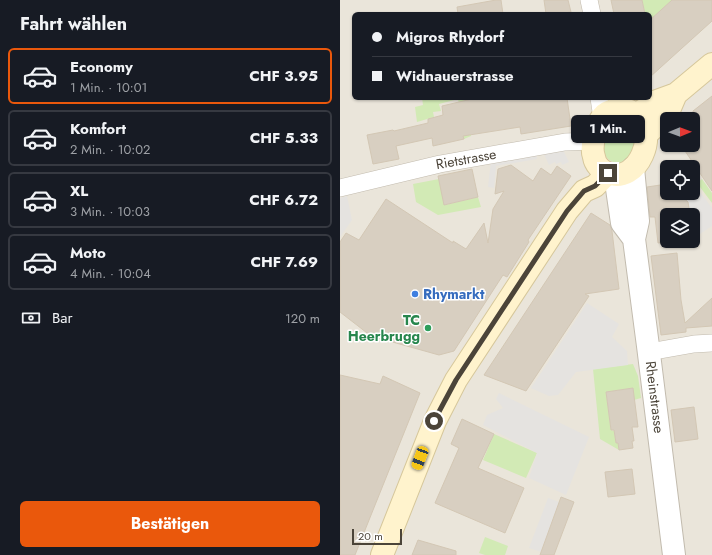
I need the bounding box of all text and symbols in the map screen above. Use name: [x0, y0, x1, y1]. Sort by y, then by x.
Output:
text: Fahrt wählen: [20, 11, 127, 37]
text: Migros Rhydorf: [396, 26, 504, 48]
text: Economy: [70, 56, 133, 78]
icon: car: [22, 58, 58, 94]
text: CHF 3.95: [249, 65, 318, 87]
text: Widnauerstrasse: [396, 65, 514, 87]
text: 1 Min. · 10:01: [70, 78, 147, 97]
north arrow: [660, 112, 700, 152]
map controls: [660, 112, 700, 248]
callout: 1 Min.: [571, 115, 645, 143]
text: Komfort: [70, 118, 126, 140]
text: 1 Min.: [589, 119, 627, 138]
icon: car: [22, 120, 58, 156]
text: CHF 5.33: [250, 127, 318, 149]
text: 2 Min. · 10:02: [70, 140, 150, 159]
street label: Rietstrasse: [434, 144, 498, 174]
button: locate: [660, 160, 700, 200]
route end: [599, 164, 617, 182]
text: XL: [70, 180, 88, 202]
icon: car: [22, 182, 58, 218]
text: CHF 6.72: [249, 189, 318, 211]
text: 3 Min. · 10:03: [70, 202, 150, 221]
button: layers: [660, 208, 700, 248]
text: Moto: [70, 242, 106, 264]
icon: car: [22, 244, 58, 280]
text: CHF 7.69: [250, 251, 318, 273]
text: 4 Min. · 10:04: [70, 264, 151, 283]
place label: Rhymarkt: [423, 284, 485, 304]
marker: Rhymarkt: [410, 289, 420, 299]
icon: cash: [20, 307, 42, 329]
text: Bar: [52, 307, 73, 329]
text: 120 m: [285, 309, 320, 328]
place label: TC Heerbrugg: [348, 310, 420, 346]
marker: TC Heerbrugg: [423, 323, 433, 333]
street label: Rheinstrasse: [641, 360, 669, 434]
route start: [425, 412, 443, 430]
car: [410, 445, 430, 471]
button: Bestätigen: [20, 501, 320, 547]
scale bar: [352, 527, 402, 546]
text: 20 m: [358, 528, 383, 544]

